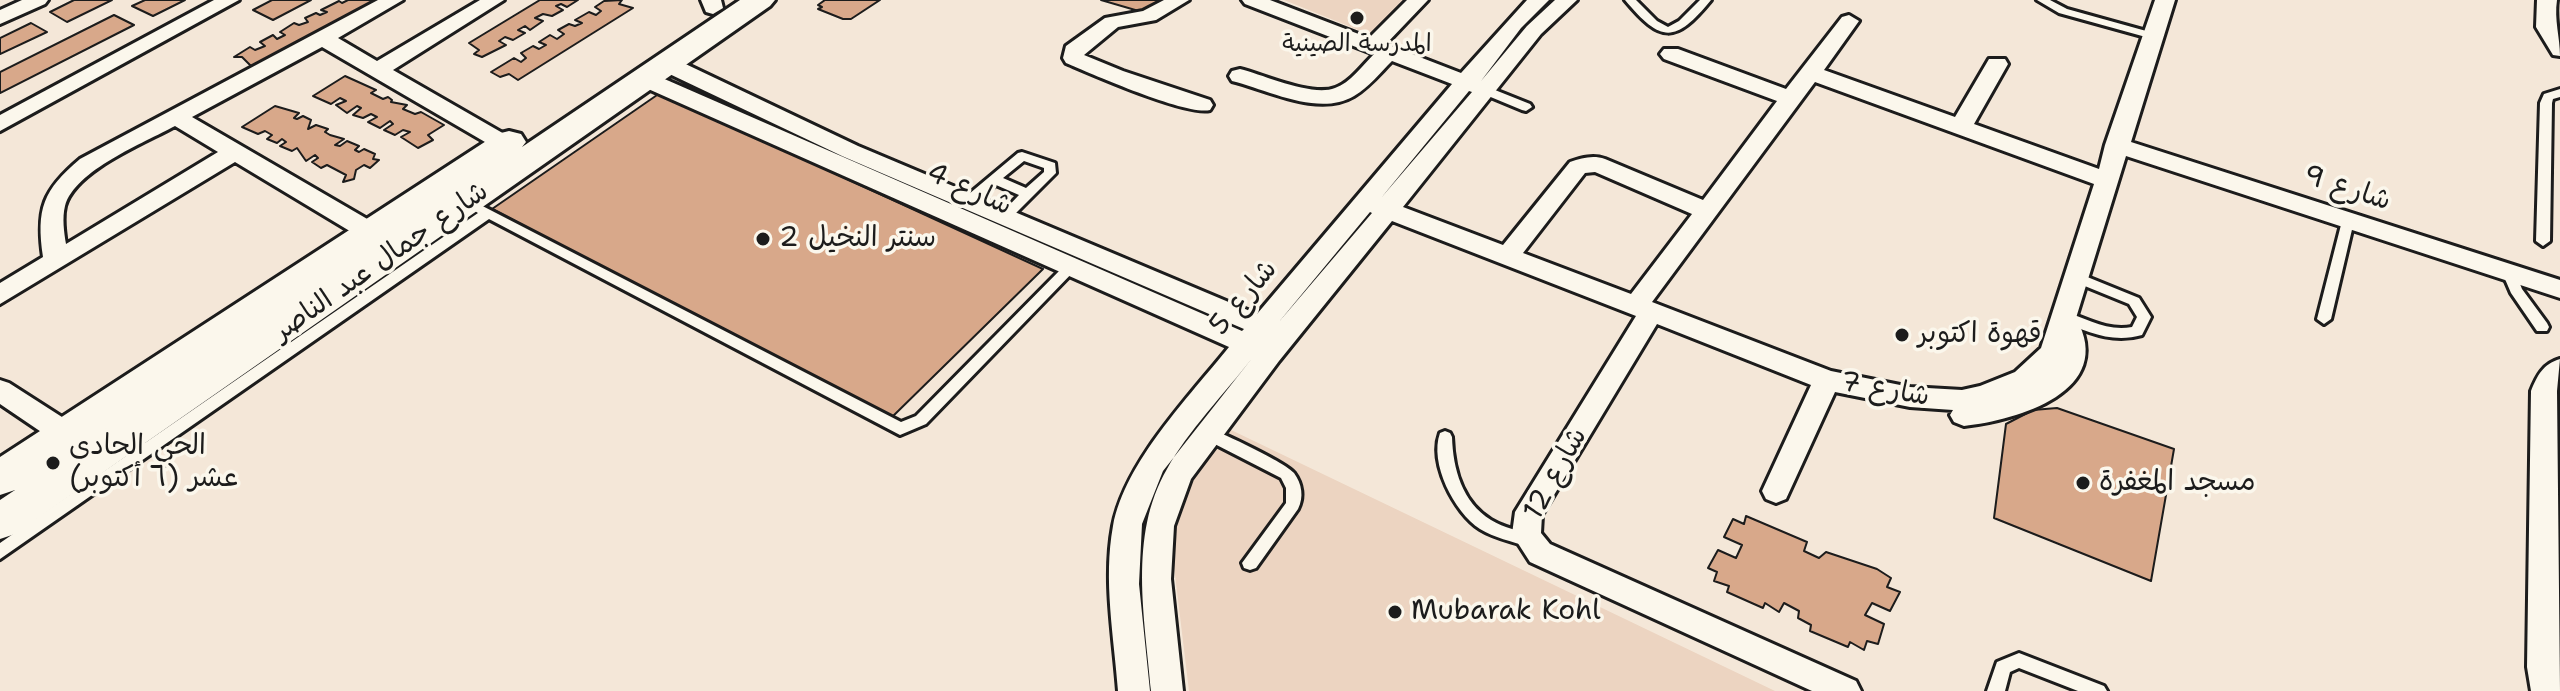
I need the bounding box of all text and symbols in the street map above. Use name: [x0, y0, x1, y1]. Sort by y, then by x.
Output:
marker: المدرسة الصينية: [1348, 9, 1366, 27]
place label: المدرسة الصينية: [1282, 31, 1432, 59]
street label: شارع 4: [921, 156, 1017, 224]
street label: شارع 9: [2299, 159, 2395, 219]
street label: شارع جمال عبد الناصر: [267, 175, 495, 349]
place label: سنتر النخيل 2: [779, 222, 936, 256]
marker: سنتر النخيل 2: [754, 230, 772, 248]
street label: شارع 5: [1203, 254, 1285, 342]
place label: قهوة اكتوبر: [1918, 318, 2042, 352]
marker: قهوة اكتوبر: [1893, 326, 1911, 344]
street label: شارع 7: [1838, 366, 1932, 414]
street label: شارع 12: [1517, 422, 1595, 526]
place label: الحي الحادي عشر (٦ أكتوبر): [69, 430, 238, 496]
marker: الحي الحادي عشر (٦ أكتوبر): [44, 454, 62, 472]
place label: مسجد المغفرة: [2099, 466, 2256, 500]
marker: مسجد المغفرة: [2074, 474, 2092, 492]
place label: Mubarak Kohl: [1411, 595, 1601, 629]
marker: Mubarak Kohl: [1386, 603, 1404, 621]

